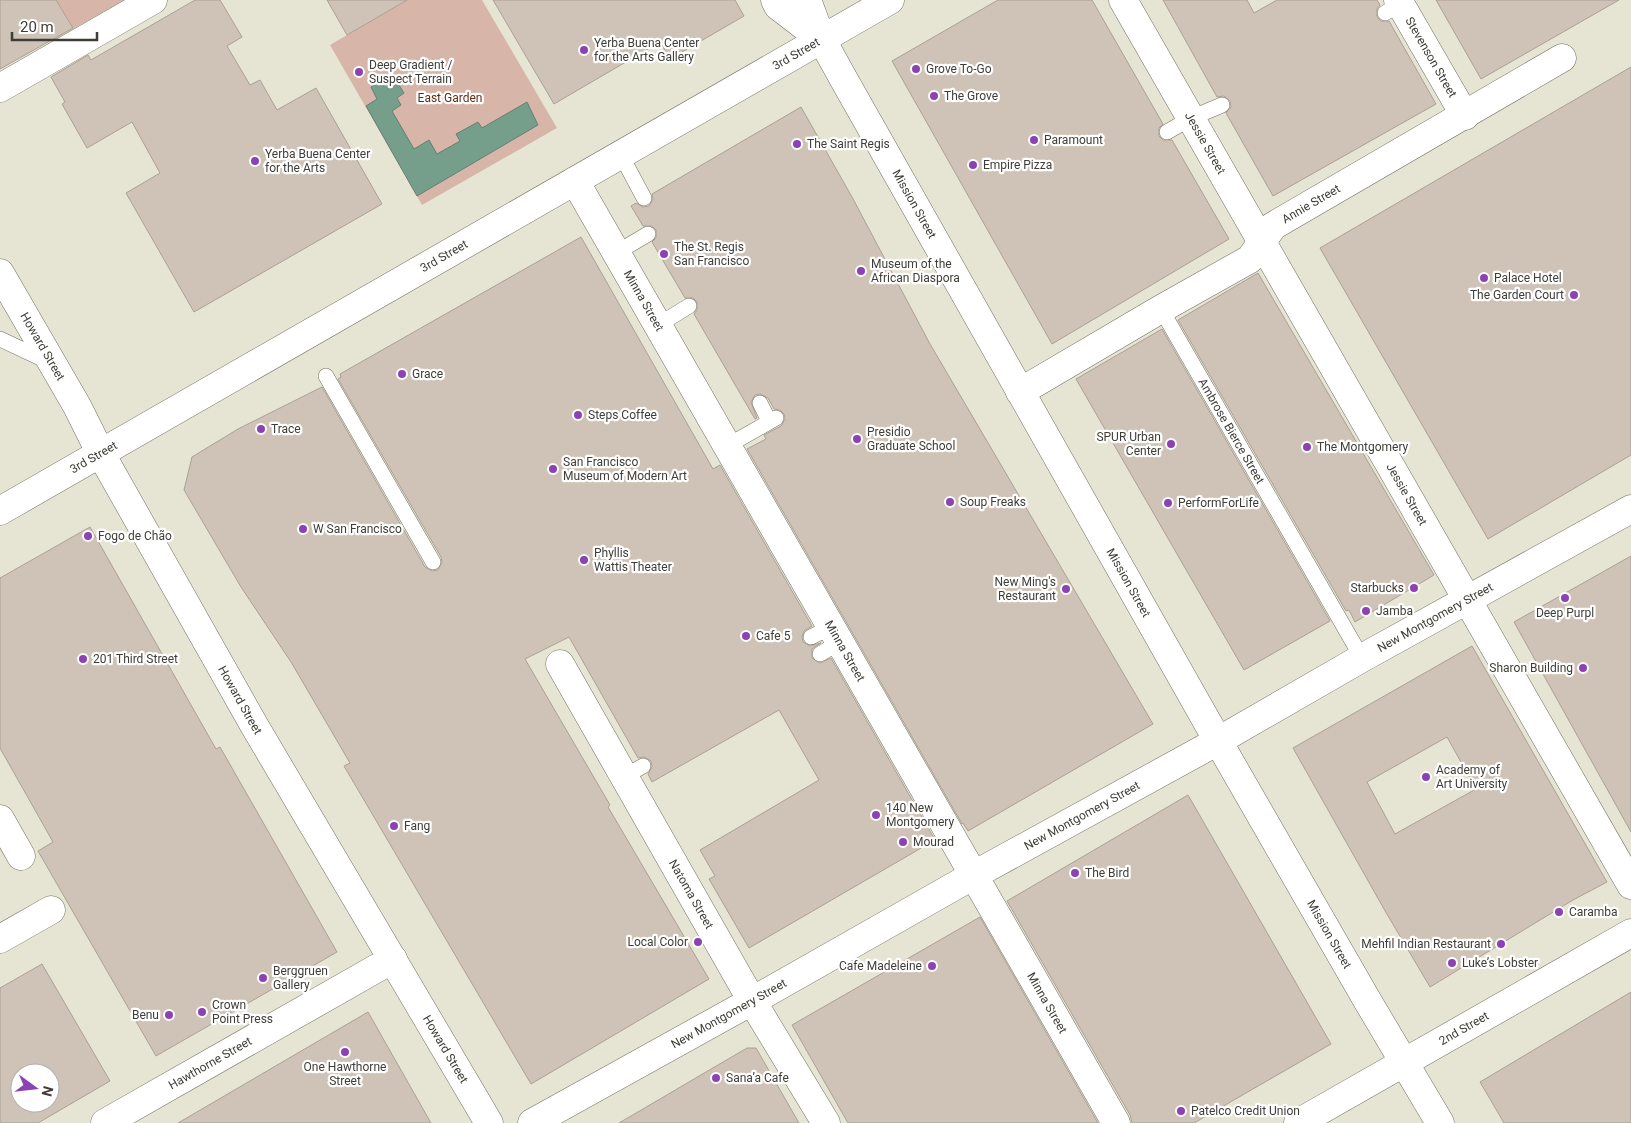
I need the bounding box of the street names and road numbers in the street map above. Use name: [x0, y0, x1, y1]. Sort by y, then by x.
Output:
street label: Stevenson Street: [1402, 14, 1460, 100]
street label: 3rd Street: [770, 35, 822, 73]
street label: Jessie Street: [1182, 110, 1229, 177]
street label: Mission Street: [889, 167, 939, 241]
street label: Annie Street: [1279, 181, 1343, 226]
street label: 3rd Street: [418, 237, 470, 275]
street label: Minna Street: [621, 268, 667, 334]
street label: Howard Street: [17, 310, 68, 383]
street label: Ambrose Bierce Street: [1195, 376, 1267, 487]
street label: 3rd Street: [68, 438, 120, 476]
street label: Jessie Street: [1383, 461, 1430, 528]
street label: Mission Street: [1103, 546, 1154, 620]
street label: New Montgomery Street: [1375, 580, 1495, 655]
street label: Minna Street: [822, 618, 868, 684]
street label: Howard Street: [215, 663, 265, 737]
street label: New Montgomery Street: [1022, 778, 1142, 853]
street label: Natoma Street: [666, 857, 716, 931]
street label: Mission Street: [1304, 898, 1355, 971]
street label: Minna Street: [1024, 970, 1070, 1036]
street label: New Montgomery Street: [669, 976, 789, 1052]
street label: 2nd Street: [1437, 1009, 1491, 1048]
street label: Howard Street: [420, 1013, 471, 1086]
street label: Hawthorne Street: [166, 1034, 254, 1092]

